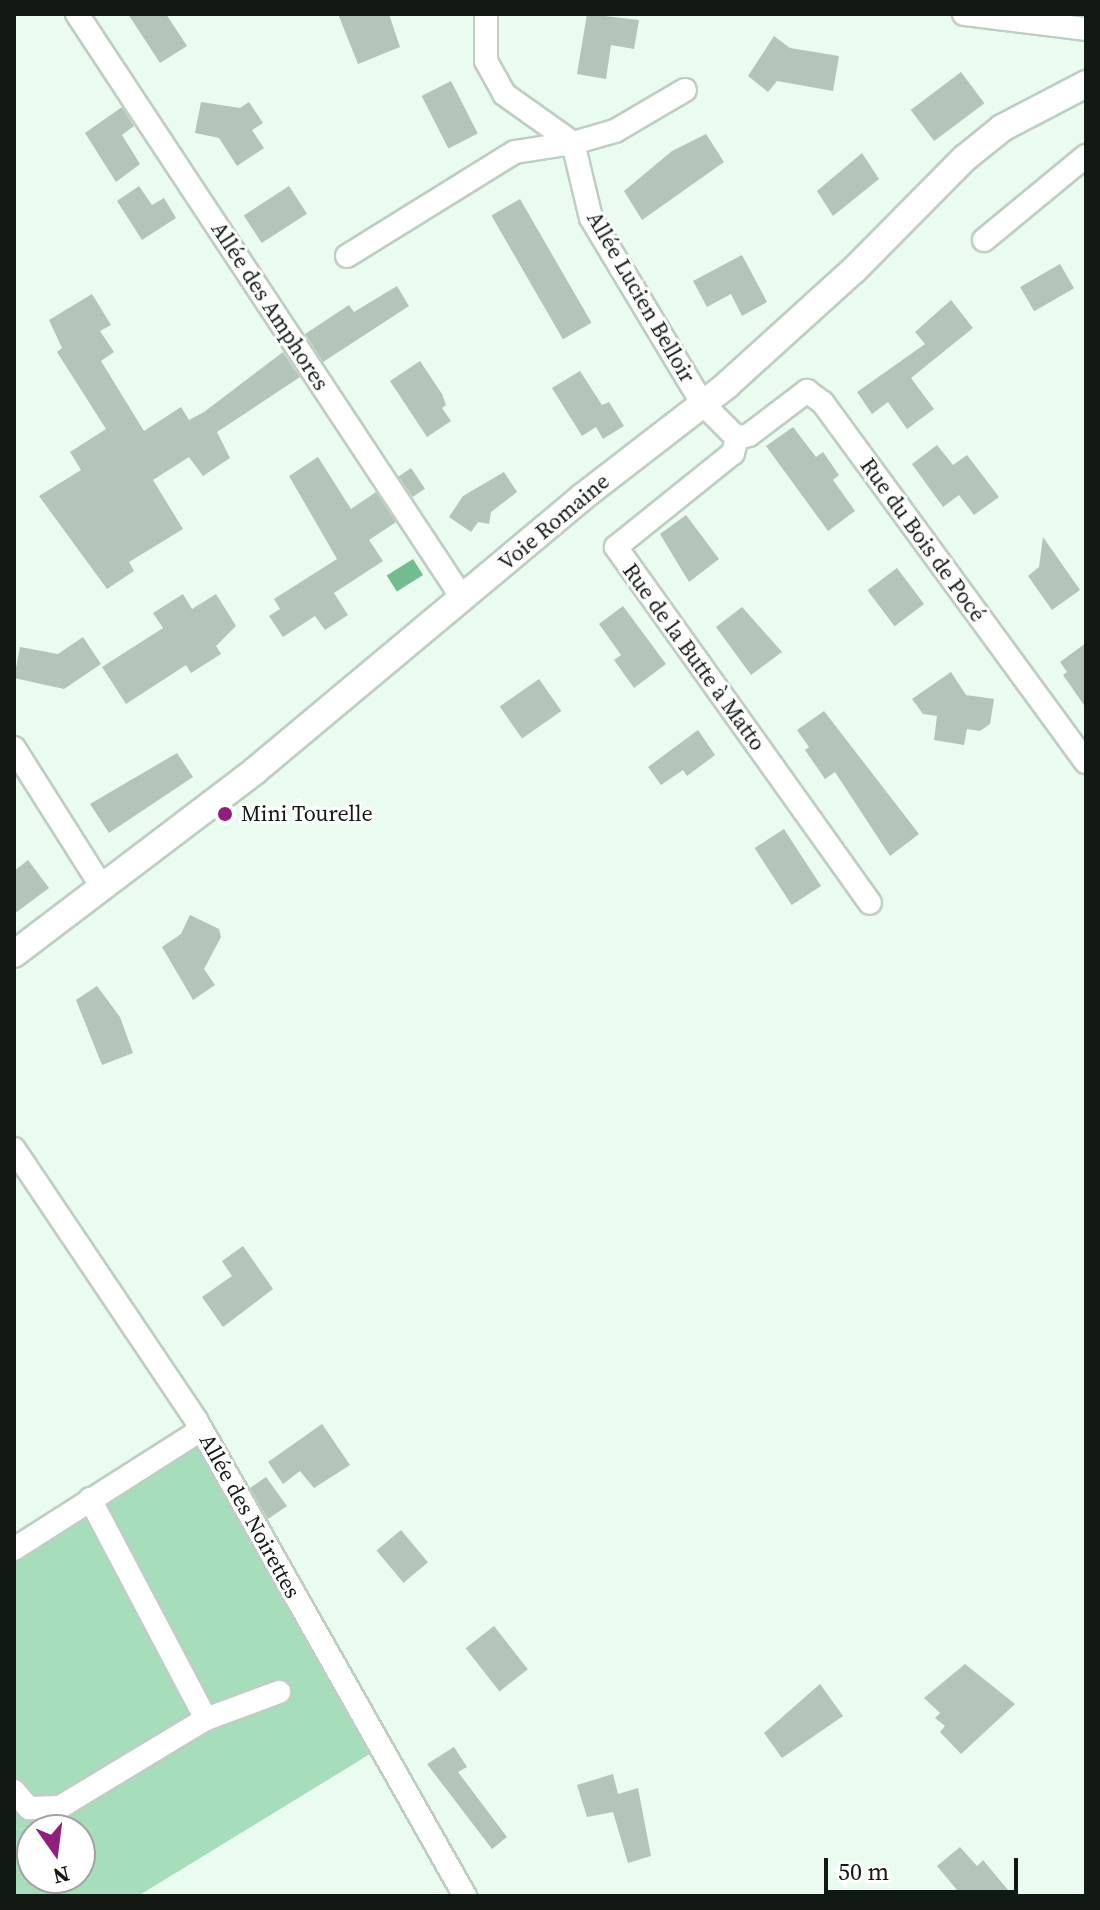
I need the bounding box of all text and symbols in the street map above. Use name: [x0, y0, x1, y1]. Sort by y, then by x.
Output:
street label: Allée Lucien Belloir: [581, 207, 701, 387]
street label: Allée des Amphores: [206, 217, 334, 395]
street label: Rue du Bois de Pocé: [855, 453, 991, 627]
street label: Voie Romaine: [493, 468, 615, 576]
street label: Rue de la Butte à Matto: [617, 558, 771, 756]
place label: Mini Tourelle: [241, 801, 373, 827]
marker: Mini Tourelle: [216, 805, 234, 823]
street label: Allée des Noirettes: [194, 1429, 306, 1603]
north arrow: [16, 1814, 96, 1894]
scale bar: [828, 1842, 1022, 1892]
text: 50 m: [838, 1855, 889, 1888]
text: N: [50, 1859, 73, 1892]

